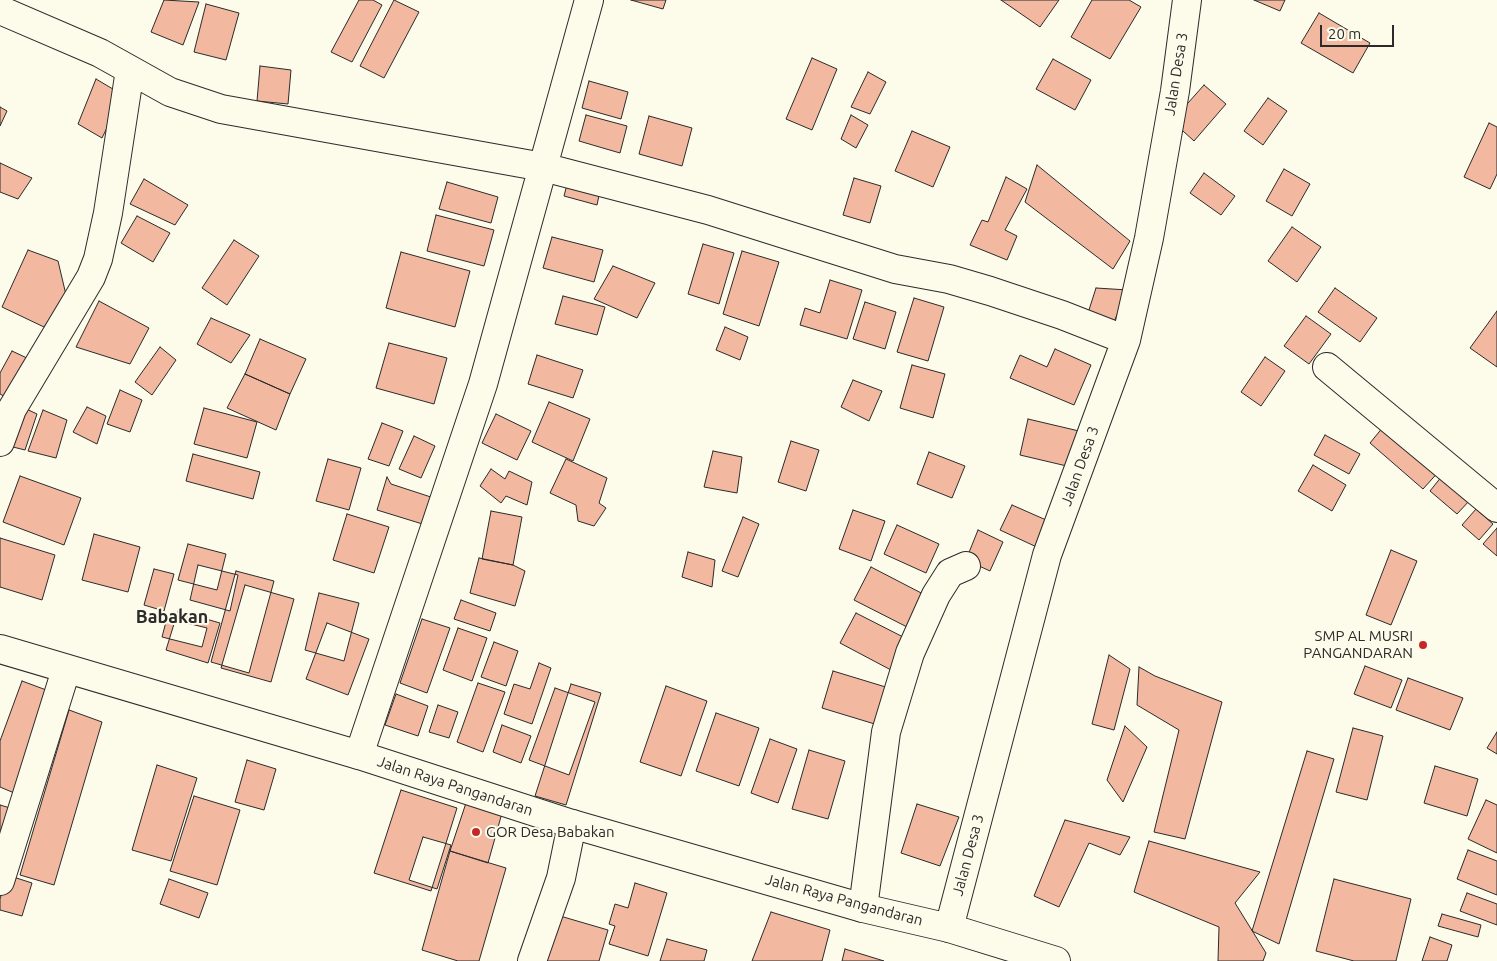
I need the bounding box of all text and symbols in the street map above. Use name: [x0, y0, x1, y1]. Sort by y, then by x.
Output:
scale bar: [1322, 15, 1396, 47]
text: 20 m: [1328, 25, 1361, 42]
street label: Jalan Desa 3: [1161, 31, 1191, 117]
street label: Jalan Desa 3: [1057, 424, 1103, 508]
district label: Babakan: [136, 606, 208, 628]
place label: SMP AL MUSRI PANGANDARAN: [1303, 627, 1413, 662]
marker: SMP AL MUSRI PANGANDARAN: [1417, 639, 1429, 651]
street label: Jalan Raya Pangandaran: [375, 752, 535, 820]
street label: Jalan Desa 3: [948, 812, 988, 898]
place label: GOR Desa Babakan: [486, 823, 614, 841]
marker: GOR Desa Babakan: [470, 826, 482, 838]
street label: Jalan Raya Pangandaran: [763, 870, 925, 930]

